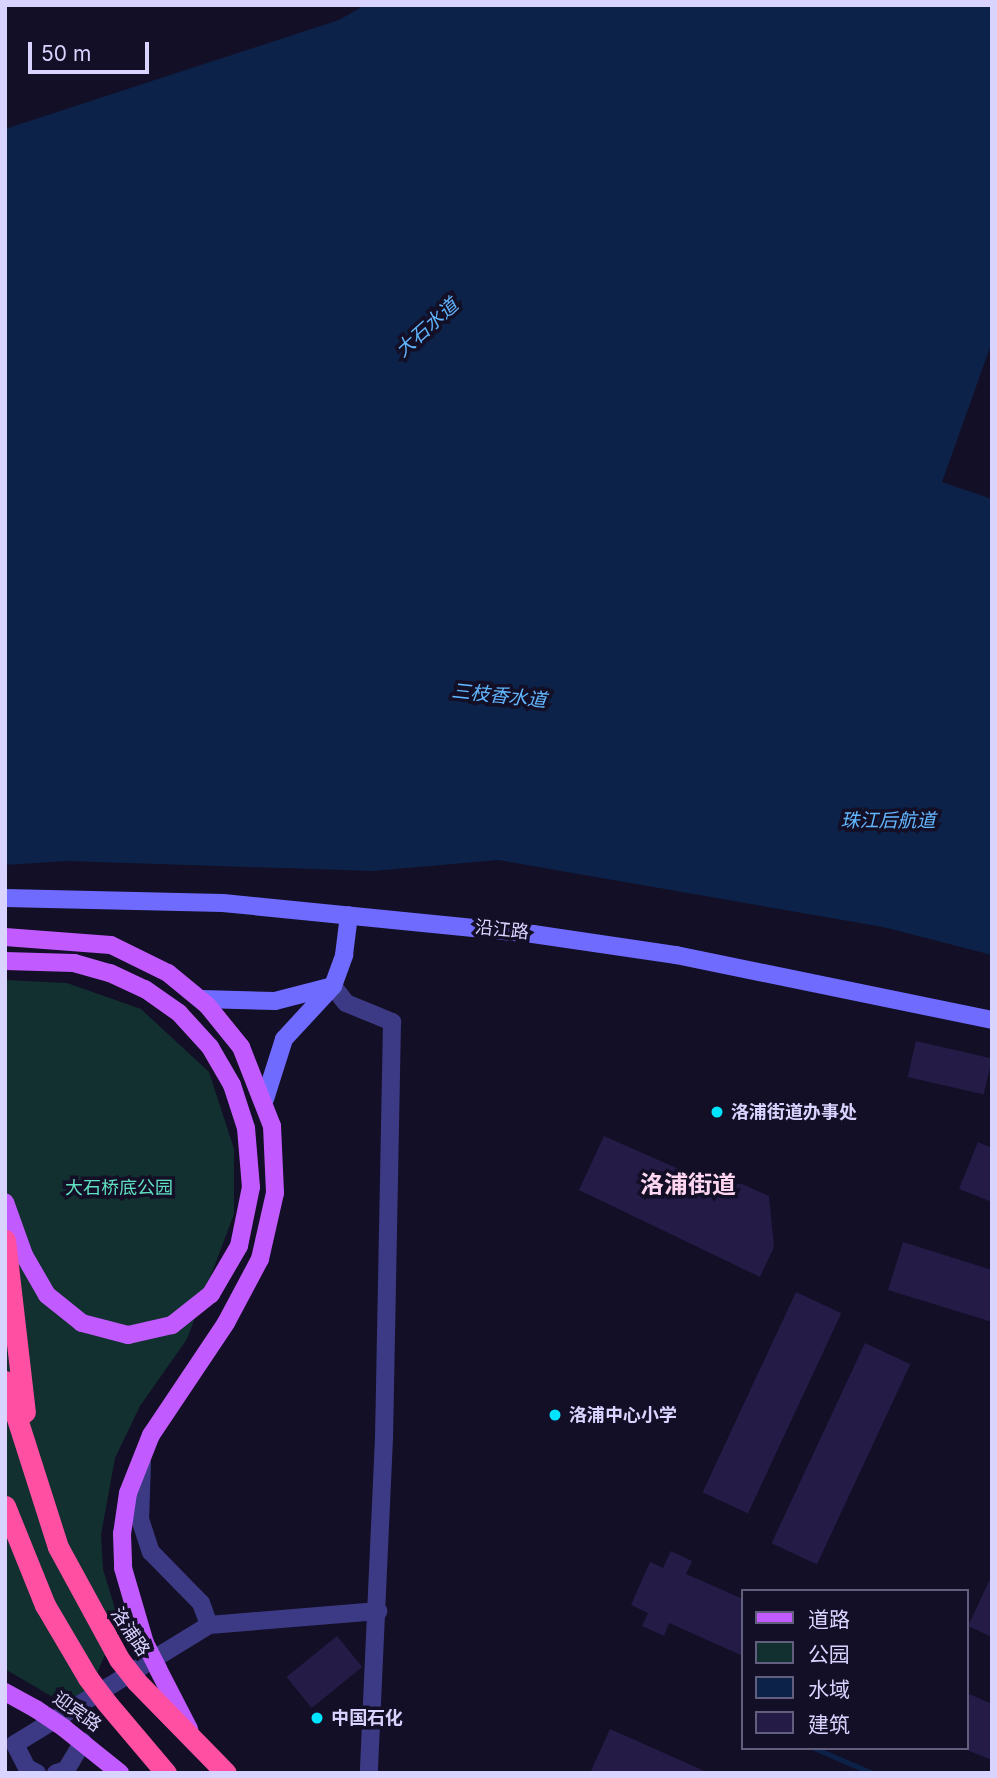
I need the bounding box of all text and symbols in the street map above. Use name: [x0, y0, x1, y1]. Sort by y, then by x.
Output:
scale bar: [32, 28, 152, 72]
text: 50 m: [41, 41, 91, 66]
water label: 大石水道: [391, 294, 463, 362]
water label: 三枝香水道: [451, 680, 547, 712]
water label: 珠江后航道: [841, 810, 935, 832]
street label: 沿江路: [474, 916, 530, 944]
place label: 洛浦街道办事处: [731, 1101, 857, 1123]
marker: 洛浦街道办事处: [709, 1104, 725, 1120]
district label: 洛浦街道: [640, 1171, 736, 1199]
park label: 大石桥底公园: [65, 1177, 173, 1199]
place label: 洛浦中心小学: [569, 1404, 677, 1426]
marker: 洛浦中心小学: [547, 1407, 563, 1423]
legend: [741, 1589, 969, 1750]
street label: 洛浦路: [106, 1604, 154, 1660]
text: 道路: [808, 1607, 850, 1632]
text: 公园: [808, 1642, 850, 1667]
text: 水域: [808, 1677, 850, 1702]
street label: 迎宾路: [49, 1687, 105, 1737]
place label: 中国石化: [331, 1707, 403, 1729]
marker: 中国石化: [309, 1710, 325, 1726]
text: 建筑: [808, 1712, 850, 1737]

